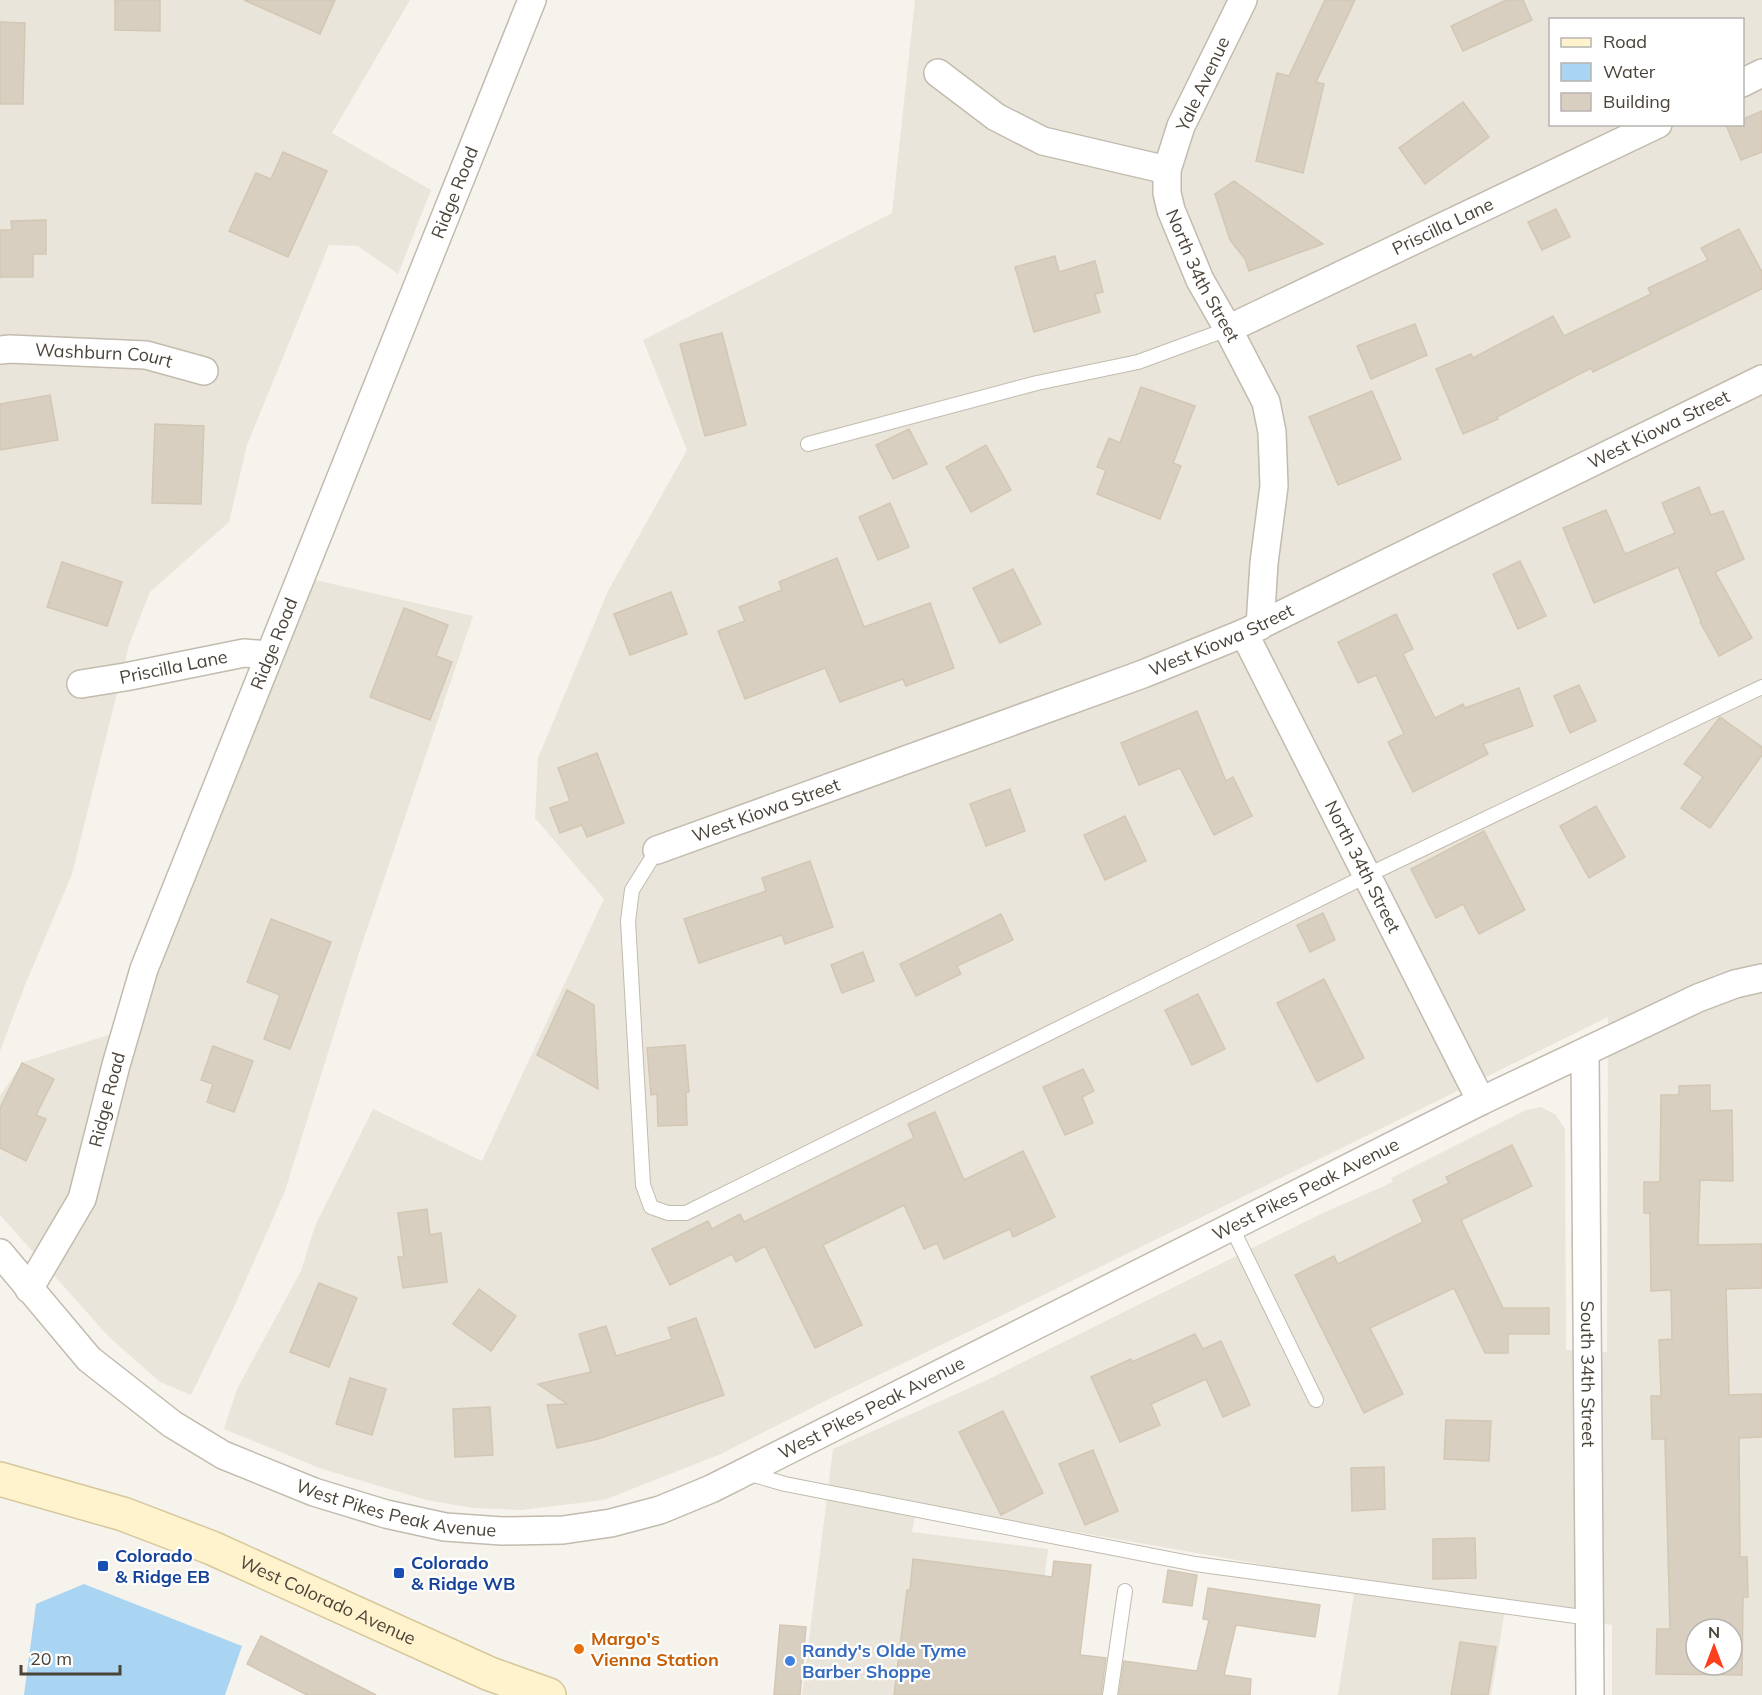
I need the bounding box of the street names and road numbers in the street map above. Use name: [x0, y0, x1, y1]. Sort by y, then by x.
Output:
street label: Yale Avenue: [1170, 33, 1234, 136]
street label: Ridge Road: [426, 143, 483, 242]
street label: Priscilla Lane: [1388, 192, 1497, 260]
street label: North 34th Street: [1161, 206, 1245, 346]
street label: Washburn Court: [34, 338, 175, 373]
street label: West Kiowa Street: [1584, 385, 1733, 474]
street label: Ridge Road: [245, 594, 302, 693]
street label: West Kiowa Street: [1145, 599, 1297, 681]
street label: Priscilla Lane: [117, 645, 229, 689]
street label: West Kiowa Street: [689, 773, 843, 847]
street label: North 34th Street: [1320, 796, 1406, 937]
street label: Ridge Road: [84, 1049, 130, 1149]
street label: West Pikes Peak Avenue: [1209, 1132, 1403, 1245]
street label: South 34th Street: [1576, 1301, 1600, 1447]
street label: West Pikes Peak Avenue: [774, 1351, 969, 1464]
street label: West Pikes Peak Avenue: [293, 1474, 497, 1542]
street label: West Colorado Avenue: [236, 1550, 419, 1650]

